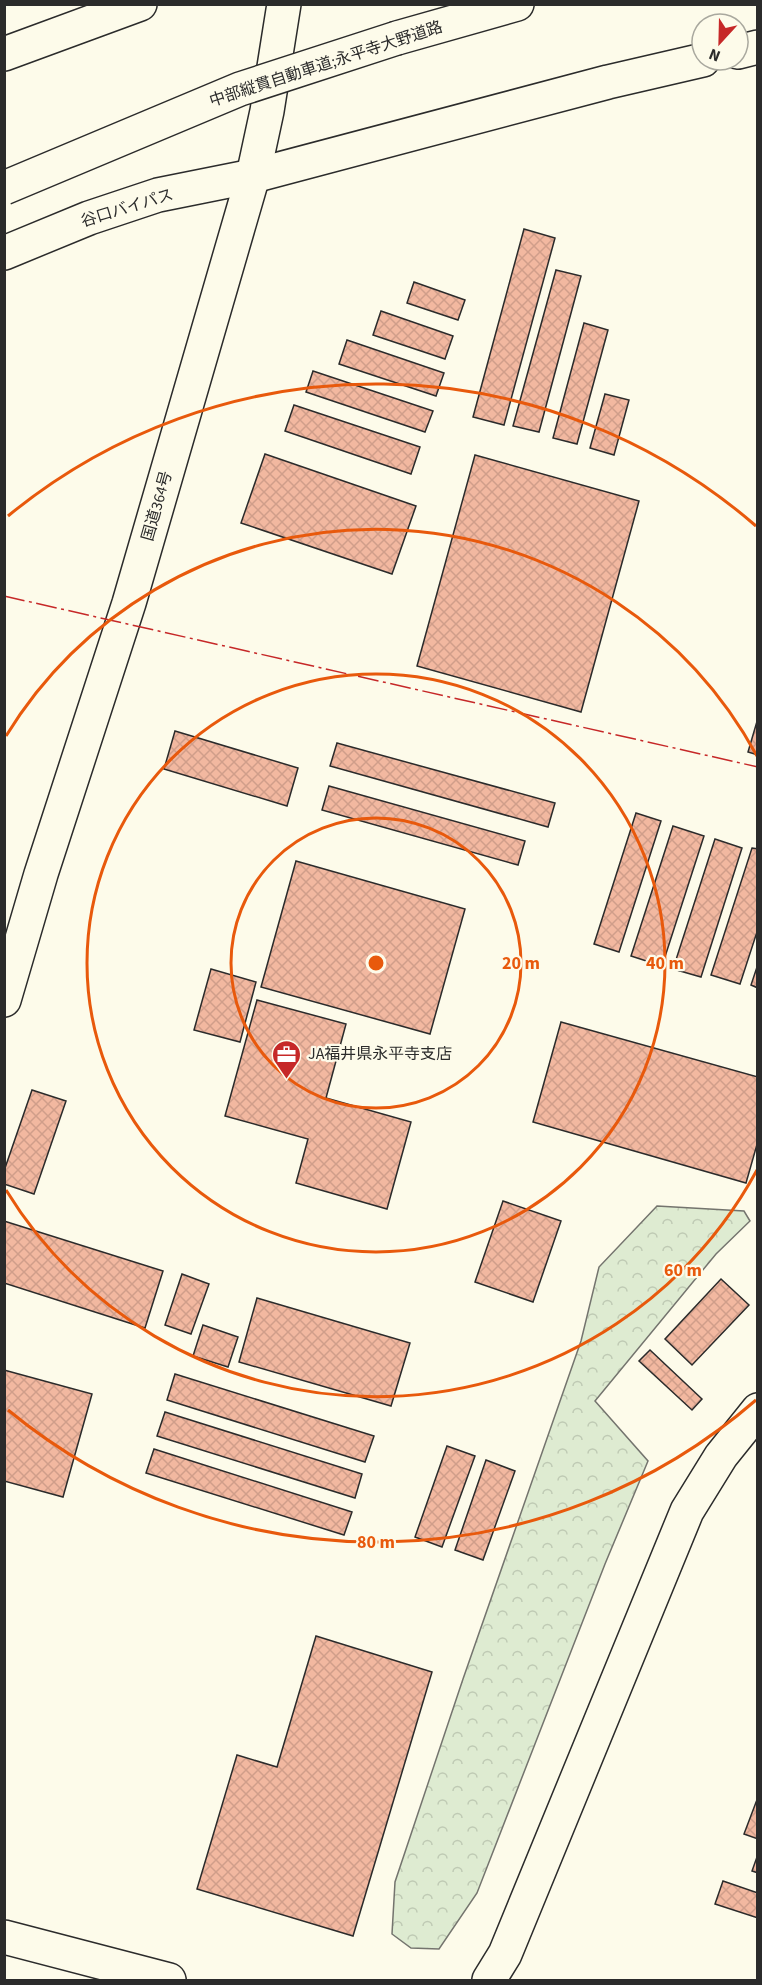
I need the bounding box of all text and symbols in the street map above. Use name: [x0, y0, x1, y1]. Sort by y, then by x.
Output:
north arrow: [690, 12, 750, 72]
street label: 中部縦貫自動車道;永平寺大野道路: [207, 16, 445, 112]
text: N: [706, 43, 724, 67]
street label: 谷口バイパス: [78, 183, 176, 233]
street label: 国道364号: [137, 468, 177, 544]
text: 20 m: [502, 951, 540, 976]
text: 40 m: [646, 951, 684, 976]
centre of rings: [366, 953, 386, 973]
office icon: JA福井県永平寺支店: [271, 1038, 303, 1080]
place label: JA福井県永平寺支店: [308, 1043, 452, 1065]
text: 60 m: [664, 1258, 702, 1283]
text: 80 m: [357, 1530, 395, 1555]

